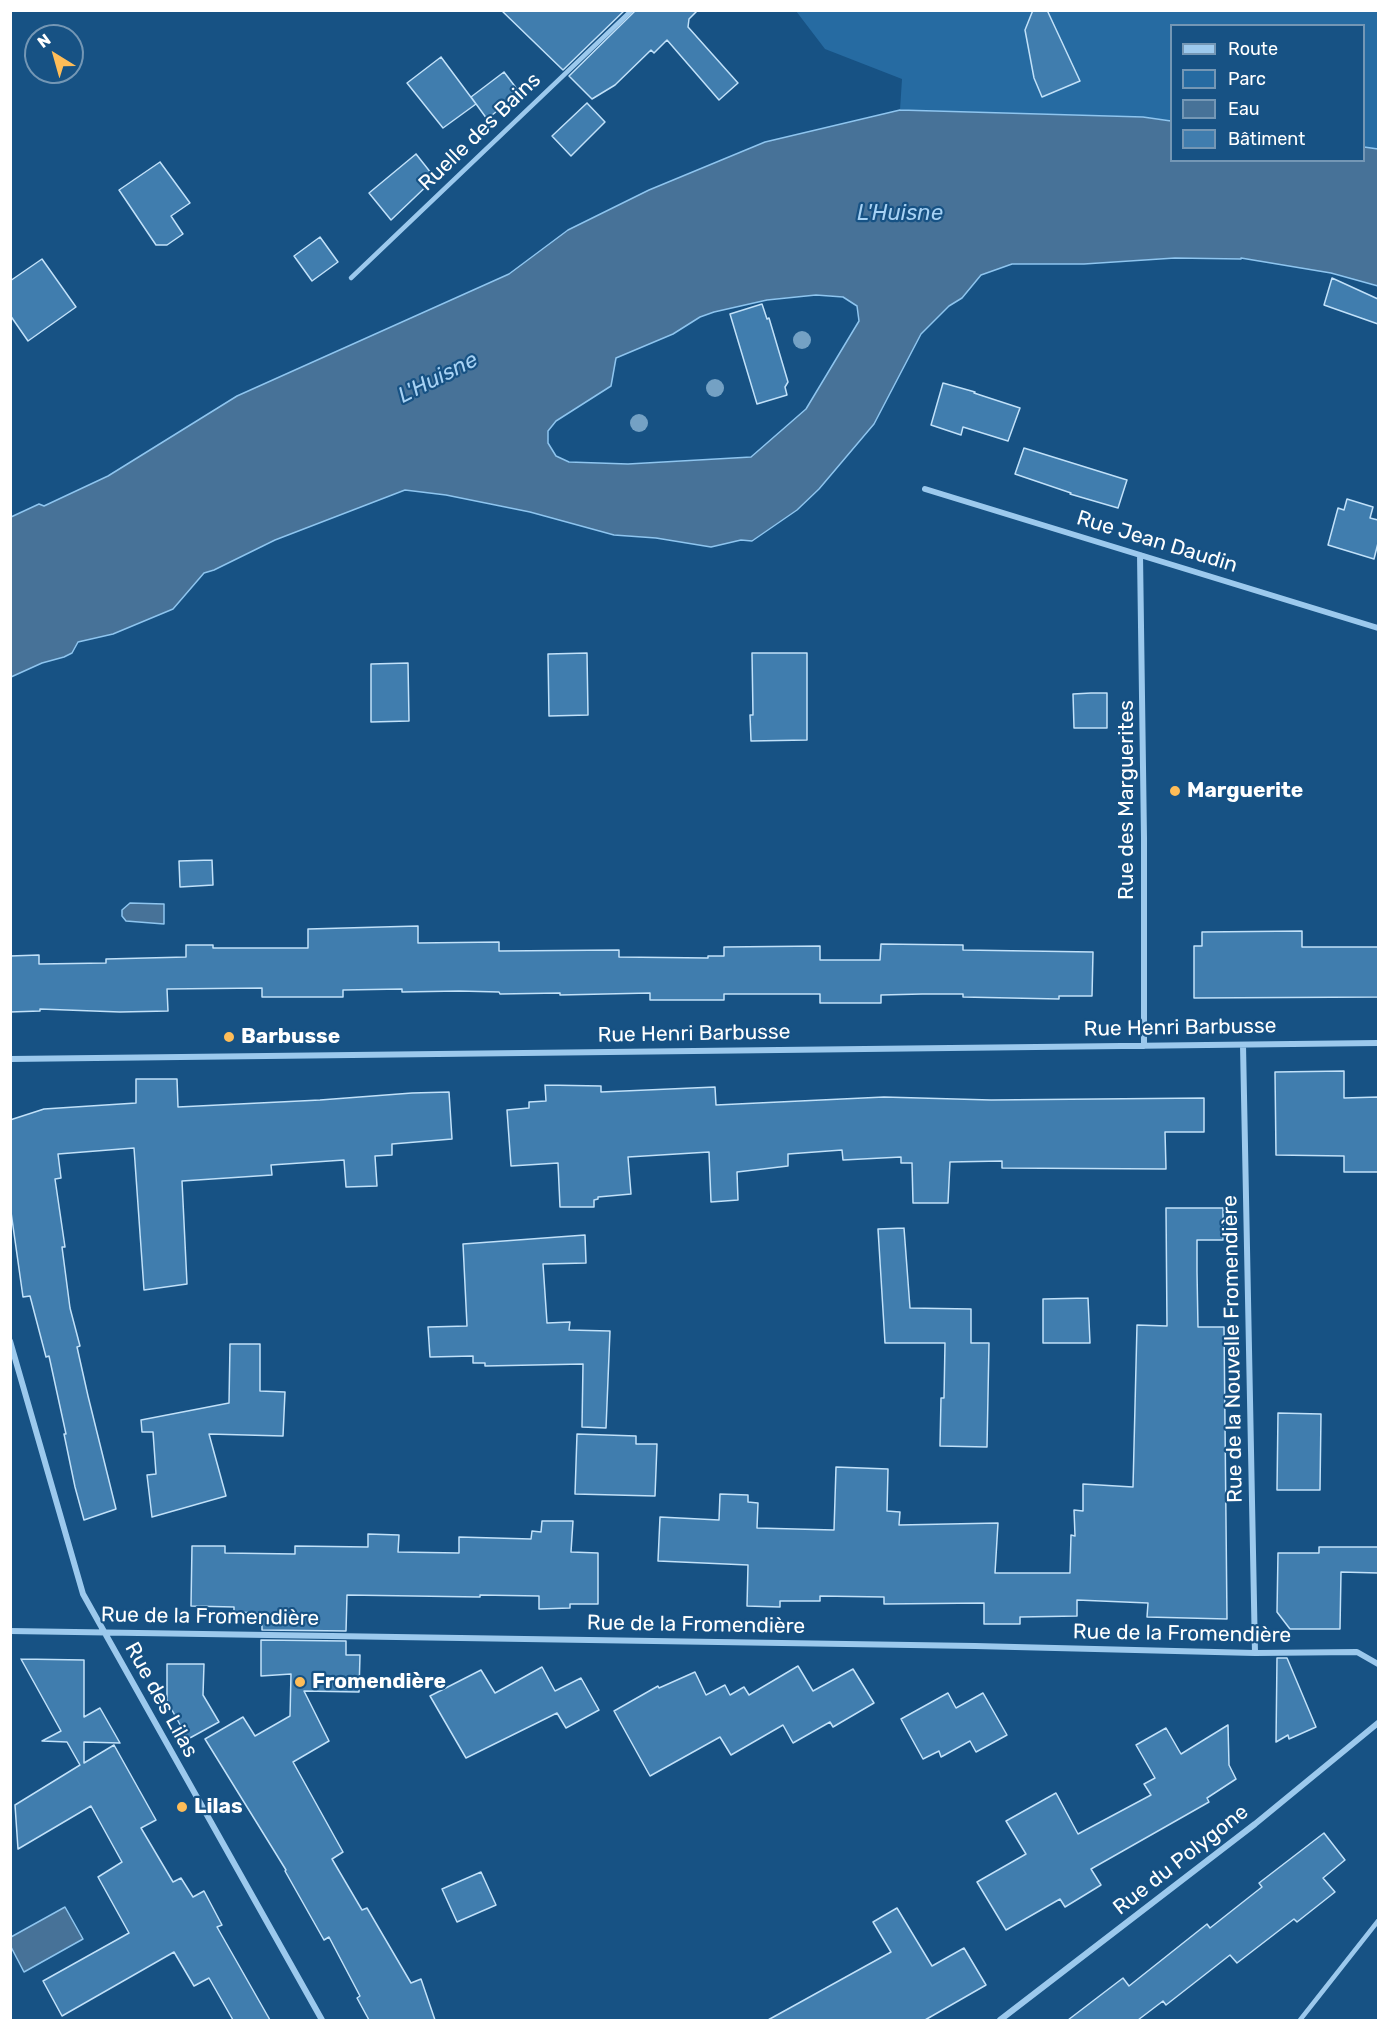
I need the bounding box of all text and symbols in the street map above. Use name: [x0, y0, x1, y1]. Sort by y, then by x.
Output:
north arrow: [24, 24, 84, 84]
legend: [1170, 24, 1365, 162]
text: N: [34, 30, 54, 52]
text: Route: [1228, 38, 1278, 60]
street label: Ruelle des Bains: [414, 68, 546, 196]
text: Parc: [1228, 68, 1266, 90]
text: Eau: [1228, 98, 1260, 120]
text: Bâtiment: [1228, 128, 1305, 150]
water label: L'Huisne: [857, 201, 943, 227]
water label: L'Huisne: [394, 347, 482, 409]
street label: Rue Jean Daudin: [1074, 506, 1240, 578]
street label: Rue des Marguerites: [1114, 700, 1140, 900]
place label: Marguerite: [1187, 778, 1303, 804]
marker: Marguerite: [1168, 784, 1182, 798]
street label: Rue Henri Barbusse: [1083, 1014, 1277, 1042]
street label: Rue Henri Barbusse: [597, 1020, 791, 1048]
place label: Barbusse: [241, 1024, 340, 1050]
marker: Barbusse: [222, 1030, 236, 1044]
street label: Rue de la Nouvelle Fromendière: [1218, 1195, 1248, 1503]
street label: Rue de la Fromendière: [101, 1602, 319, 1632]
street label: Rue de la Fromendière: [587, 1610, 805, 1640]
street label: Rue de la Fromendière: [1073, 1619, 1291, 1649]
street label: Rue des Lilas: [119, 1638, 203, 1762]
place label: Fromendière: [312, 1669, 446, 1695]
marker: Fromendière: [293, 1675, 307, 1689]
place label: Lilas: [194, 1794, 243, 1820]
street label: Rue du Polygone: [1108, 1799, 1254, 1921]
marker: Lilas: [175, 1800, 189, 1814]

